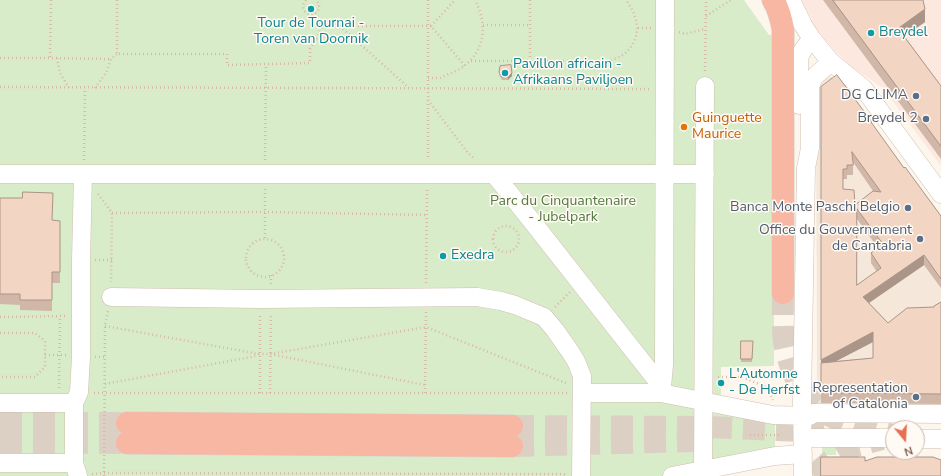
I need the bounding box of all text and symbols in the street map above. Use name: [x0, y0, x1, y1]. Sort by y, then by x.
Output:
marker: Tour de Tournai - Toren van Doornik: [306, 4, 316, 14]
place label: Tour de Tournai - Toren van Doornik: [254, 16, 368, 48]
place label: Breydel: [879, 25, 928, 41]
marker: Breydel: [866, 28, 876, 38]
place label: Pavillon africain - Afrikaans Paviljoen: [513, 57, 633, 90]
marker: Pavillon africain - Afrikaans Paviljoen: [500, 68, 510, 78]
place label: DG CLIMA: [841, 88, 908, 104]
marker: DG CLIMA: [911, 91, 921, 101]
place label: Guinguette Maurice: [692, 111, 762, 144]
place label: Breydel 2: [857, 111, 918, 127]
marker: Breydel 2: [921, 114, 931, 124]
marker: Guinguette Maurice: [679, 122, 689, 132]
park label: Parc du Cinquantenaire - Jubelpark: [490, 194, 636, 226]
place label: Banca Monte Paschi Belgio: [730, 200, 900, 216]
marker: Banca Monte Paschi Belgio: [903, 203, 913, 213]
place label: Office du Gouvernement de Cantabria: [759, 223, 912, 256]
marker: Office du Gouvernement de Cantabria: [915, 234, 925, 244]
place label: Exedra: [451, 248, 494, 264]
marker: Exedra: [438, 251, 448, 261]
place label: L'Automne - De Herfst: [729, 367, 800, 400]
marker: L'Automne - De Herfst: [716, 378, 726, 388]
place label: Representation of Catalonia: [812, 381, 908, 414]
marker: Representation of Catalonia: [911, 392, 921, 402]
north arrow: [885, 420, 925, 460]
text: N: [902, 443, 915, 459]

